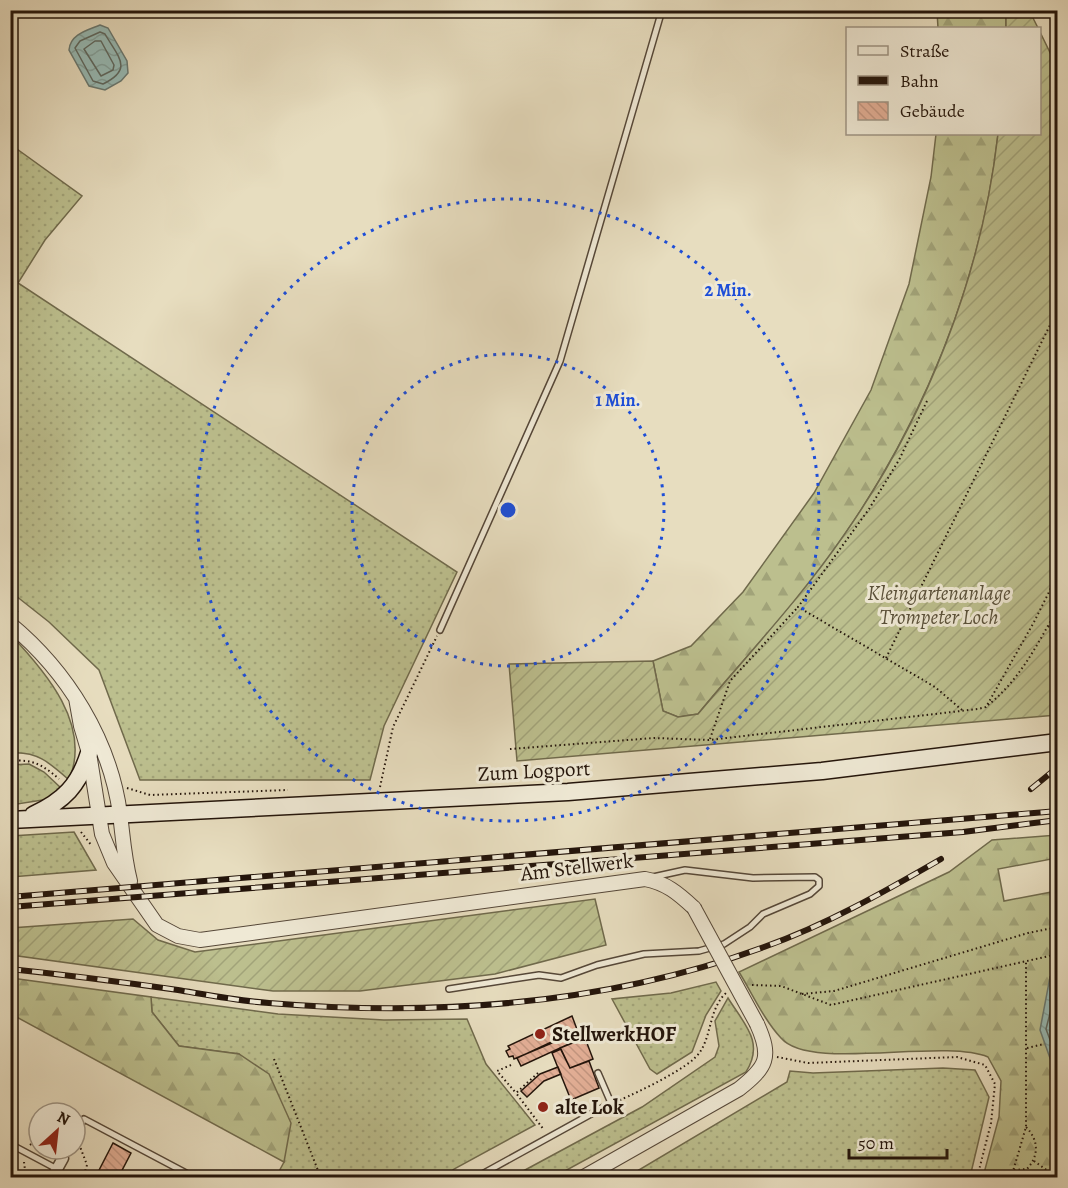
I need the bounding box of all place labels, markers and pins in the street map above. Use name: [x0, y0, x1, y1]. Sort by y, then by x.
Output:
centre of rings: [498, 500, 518, 520]
place label: StellwerkHOF: [552, 1020, 677, 1048]
marker: StellwerkHOF: [533, 1027, 547, 1041]
place label: alte Lok: [555, 1093, 624, 1121]
marker: alte Lok: [536, 1100, 550, 1114]

